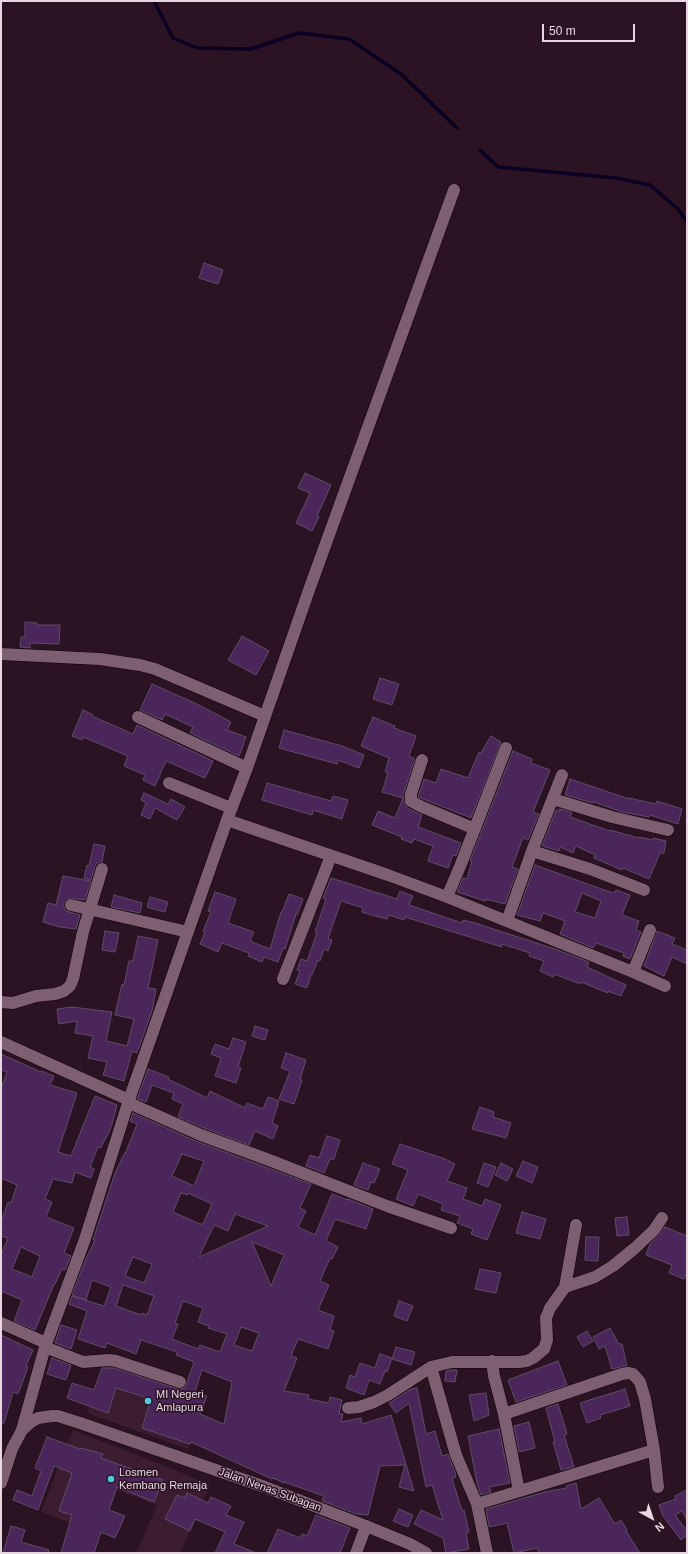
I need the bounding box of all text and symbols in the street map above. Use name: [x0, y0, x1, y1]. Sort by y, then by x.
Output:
scale bar: [544, 16, 637, 42]
text: 50 m: [549, 24, 576, 38]
place label: MI Negeri Amlapura: [156, 1388, 204, 1414]
marker: MI Negeri Amlapura: [143, 1396, 153, 1406]
street label: Jalan Nenas Subagan: [217, 1465, 323, 1515]
place label: Losmen Kembang Remaja: [119, 1466, 207, 1492]
marker: Losmen Kembang Remaja: [106, 1474, 116, 1484]
north arrow: [632, 1498, 672, 1538]
text: N: [653, 1520, 667, 1534]

